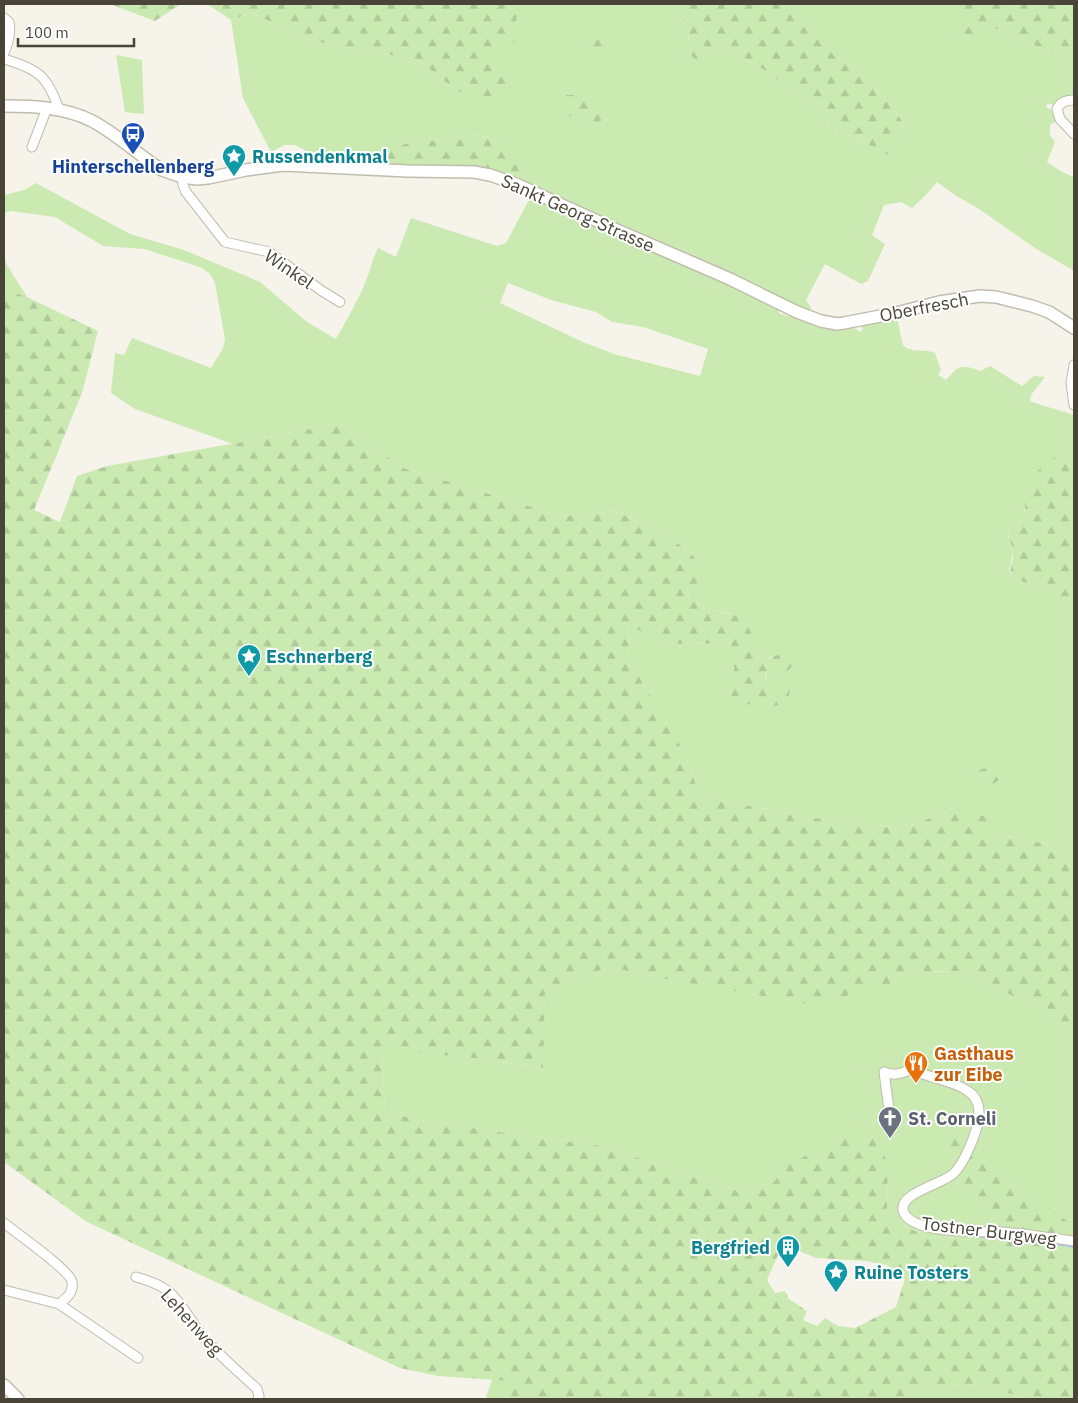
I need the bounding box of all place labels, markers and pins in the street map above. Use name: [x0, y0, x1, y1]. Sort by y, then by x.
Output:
bus stop icon: Hinterschellenberg: [120, 121, 146, 155]
place icon: Russendenkmal: [221, 143, 247, 177]
place label: Russendenkmal: [252, 145, 388, 168]
place label: Hinterschellenberg: [52, 155, 214, 178]
place icon: Eschnerberg: [236, 643, 262, 677]
place label: Eschnerberg: [266, 645, 372, 668]
place label: Gasthaus zur Eibe: [934, 1042, 1014, 1086]
restaurant icon: Gasthaus zur Eibe: [903, 1050, 929, 1084]
church icon: St. Corneli: [877, 1105, 903, 1139]
place label: St. Corneli: [908, 1107, 996, 1130]
building icon: Bergfried: [775, 1234, 801, 1268]
place label: Bergfried: [691, 1236, 770, 1259]
place icon: Ruine Tosters: [823, 1259, 849, 1293]
place label: Ruine Tosters: [854, 1261, 969, 1284]

